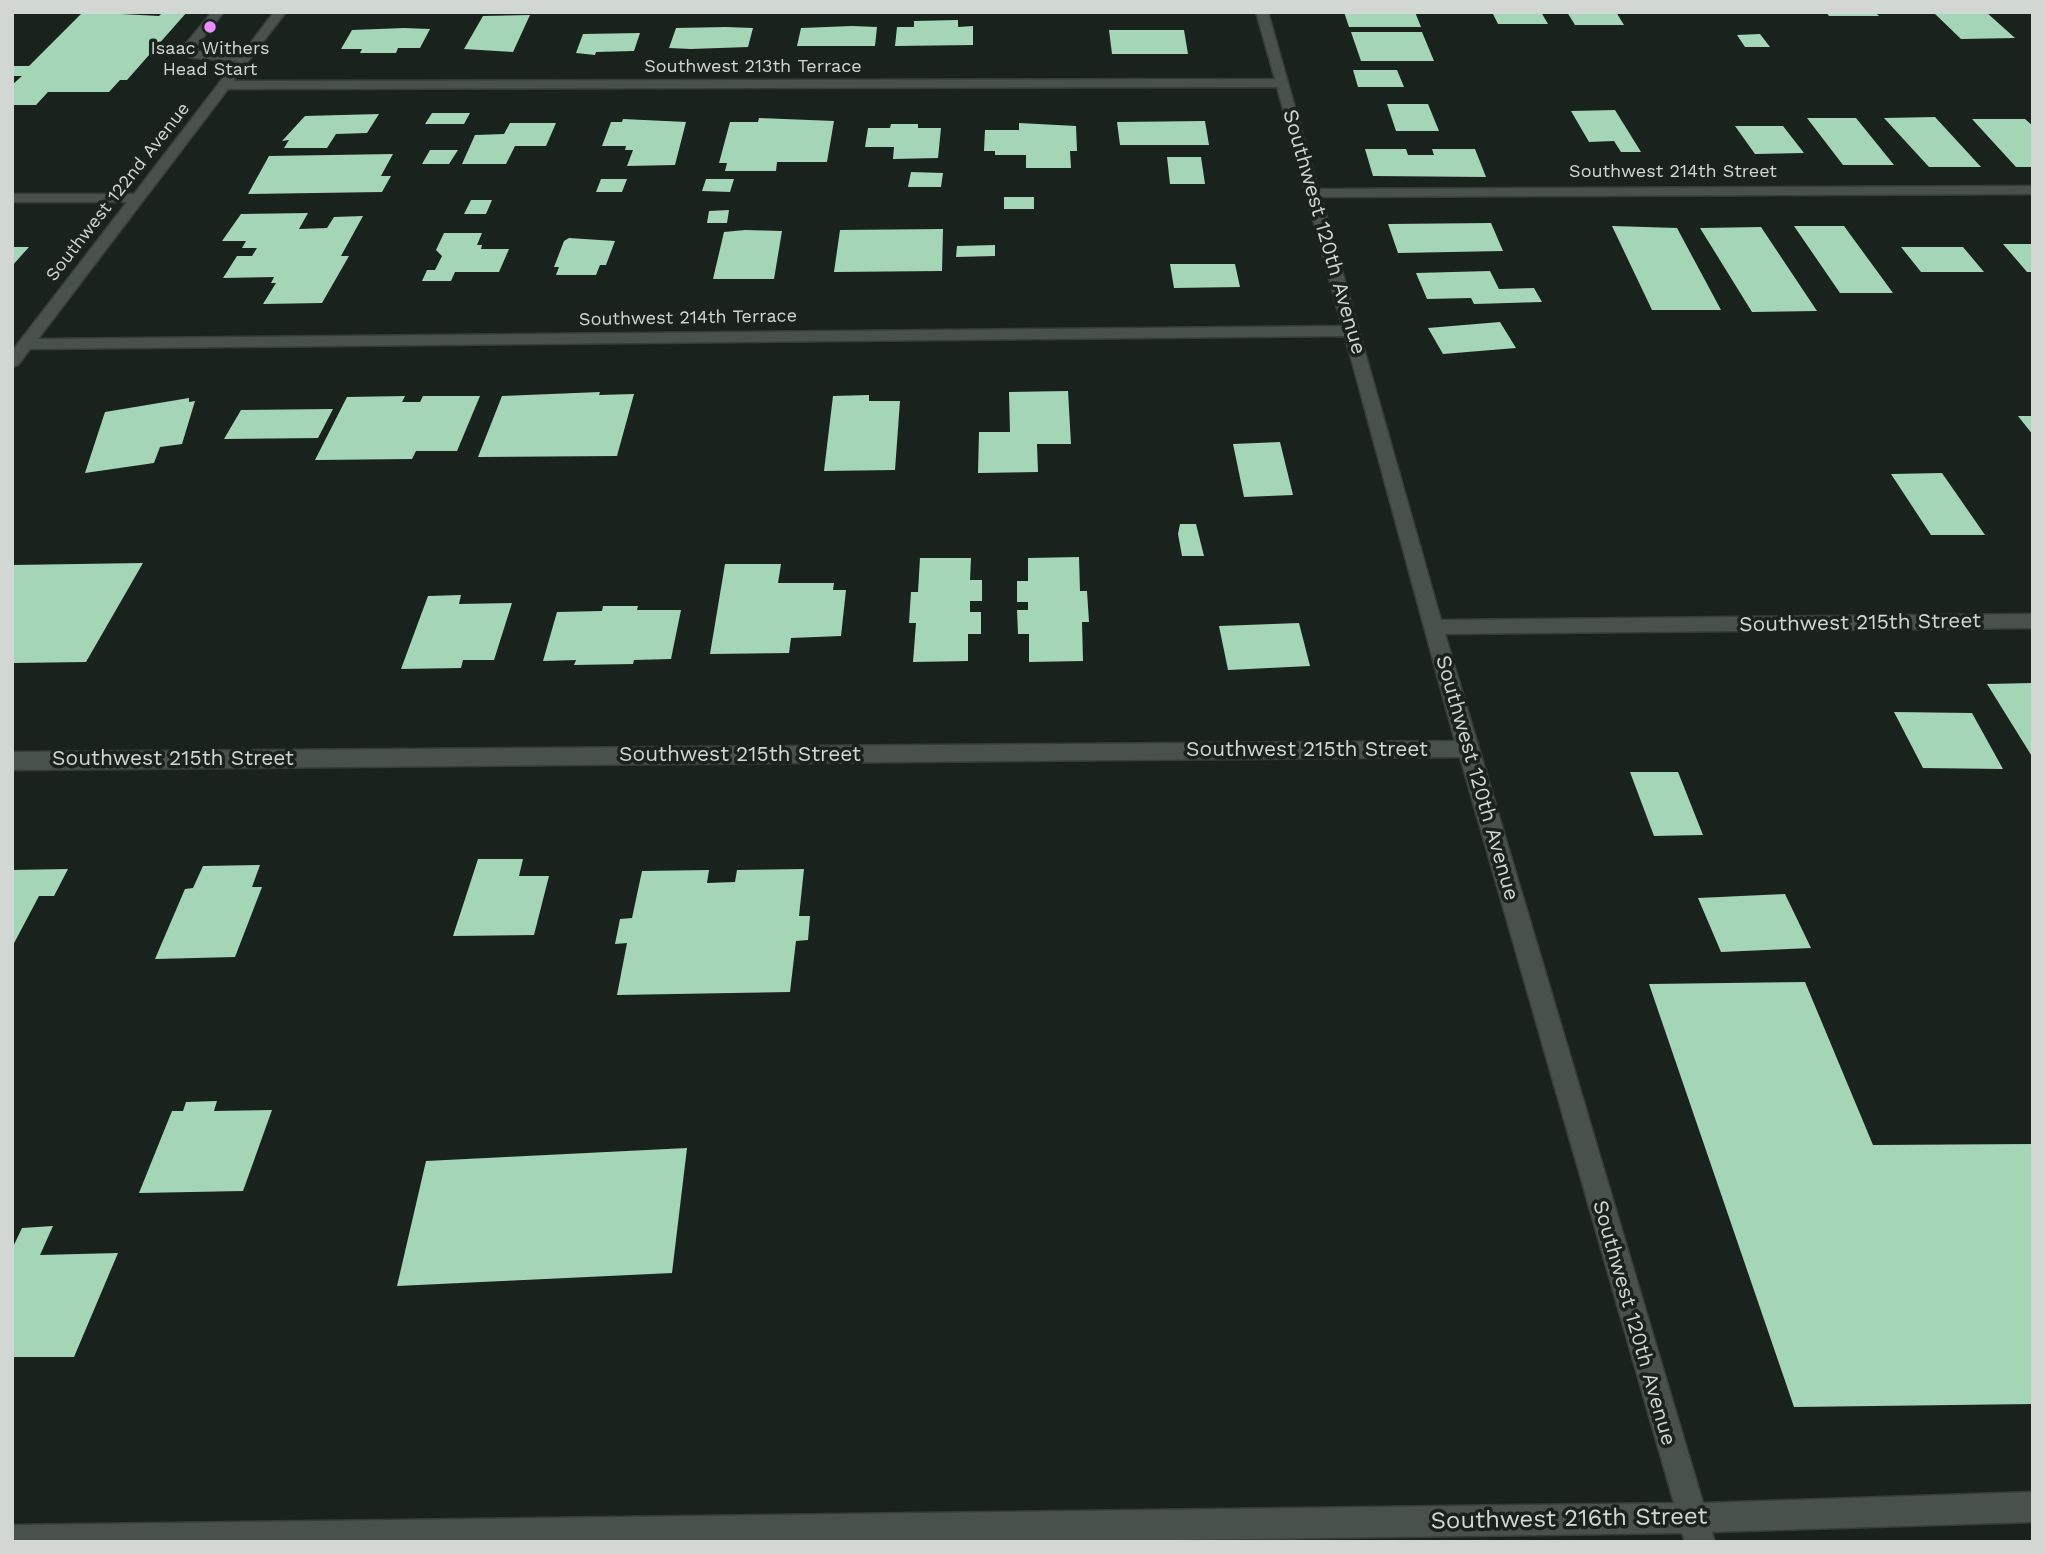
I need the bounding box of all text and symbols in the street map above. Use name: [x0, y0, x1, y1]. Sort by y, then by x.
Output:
marker: Isaac Withers Head Start: [202, 19, 218, 35]
place label: Isaac Withers Head Start: [151, 38, 269, 80]
street label: Southwest 213th Terrace: [644, 56, 862, 78]
street label: Southwest 122nd Avenue: [42, 98, 194, 286]
street label: Southwest 120th Avenue: [1277, 107, 1371, 357]
street label: Southwest 214th Street: [1569, 161, 1777, 183]
street label: Southwest 214th Terrace: [579, 305, 797, 331]
street label: Southwest 215th Street: [1739, 608, 1981, 638]
street label: Southwest 120th Avenue: [1430, 653, 1524, 903]
street label: Southwest 215th Street: [1186, 737, 1428, 763]
street label: Southwest 215th Street: [619, 742, 861, 768]
street label: Southwest 215th Street: [52, 746, 294, 772]
street label: Southwest 120th Avenue: [1587, 1198, 1681, 1448]
street label: Southwest 216th Street: [1430, 1502, 1708, 1536]

